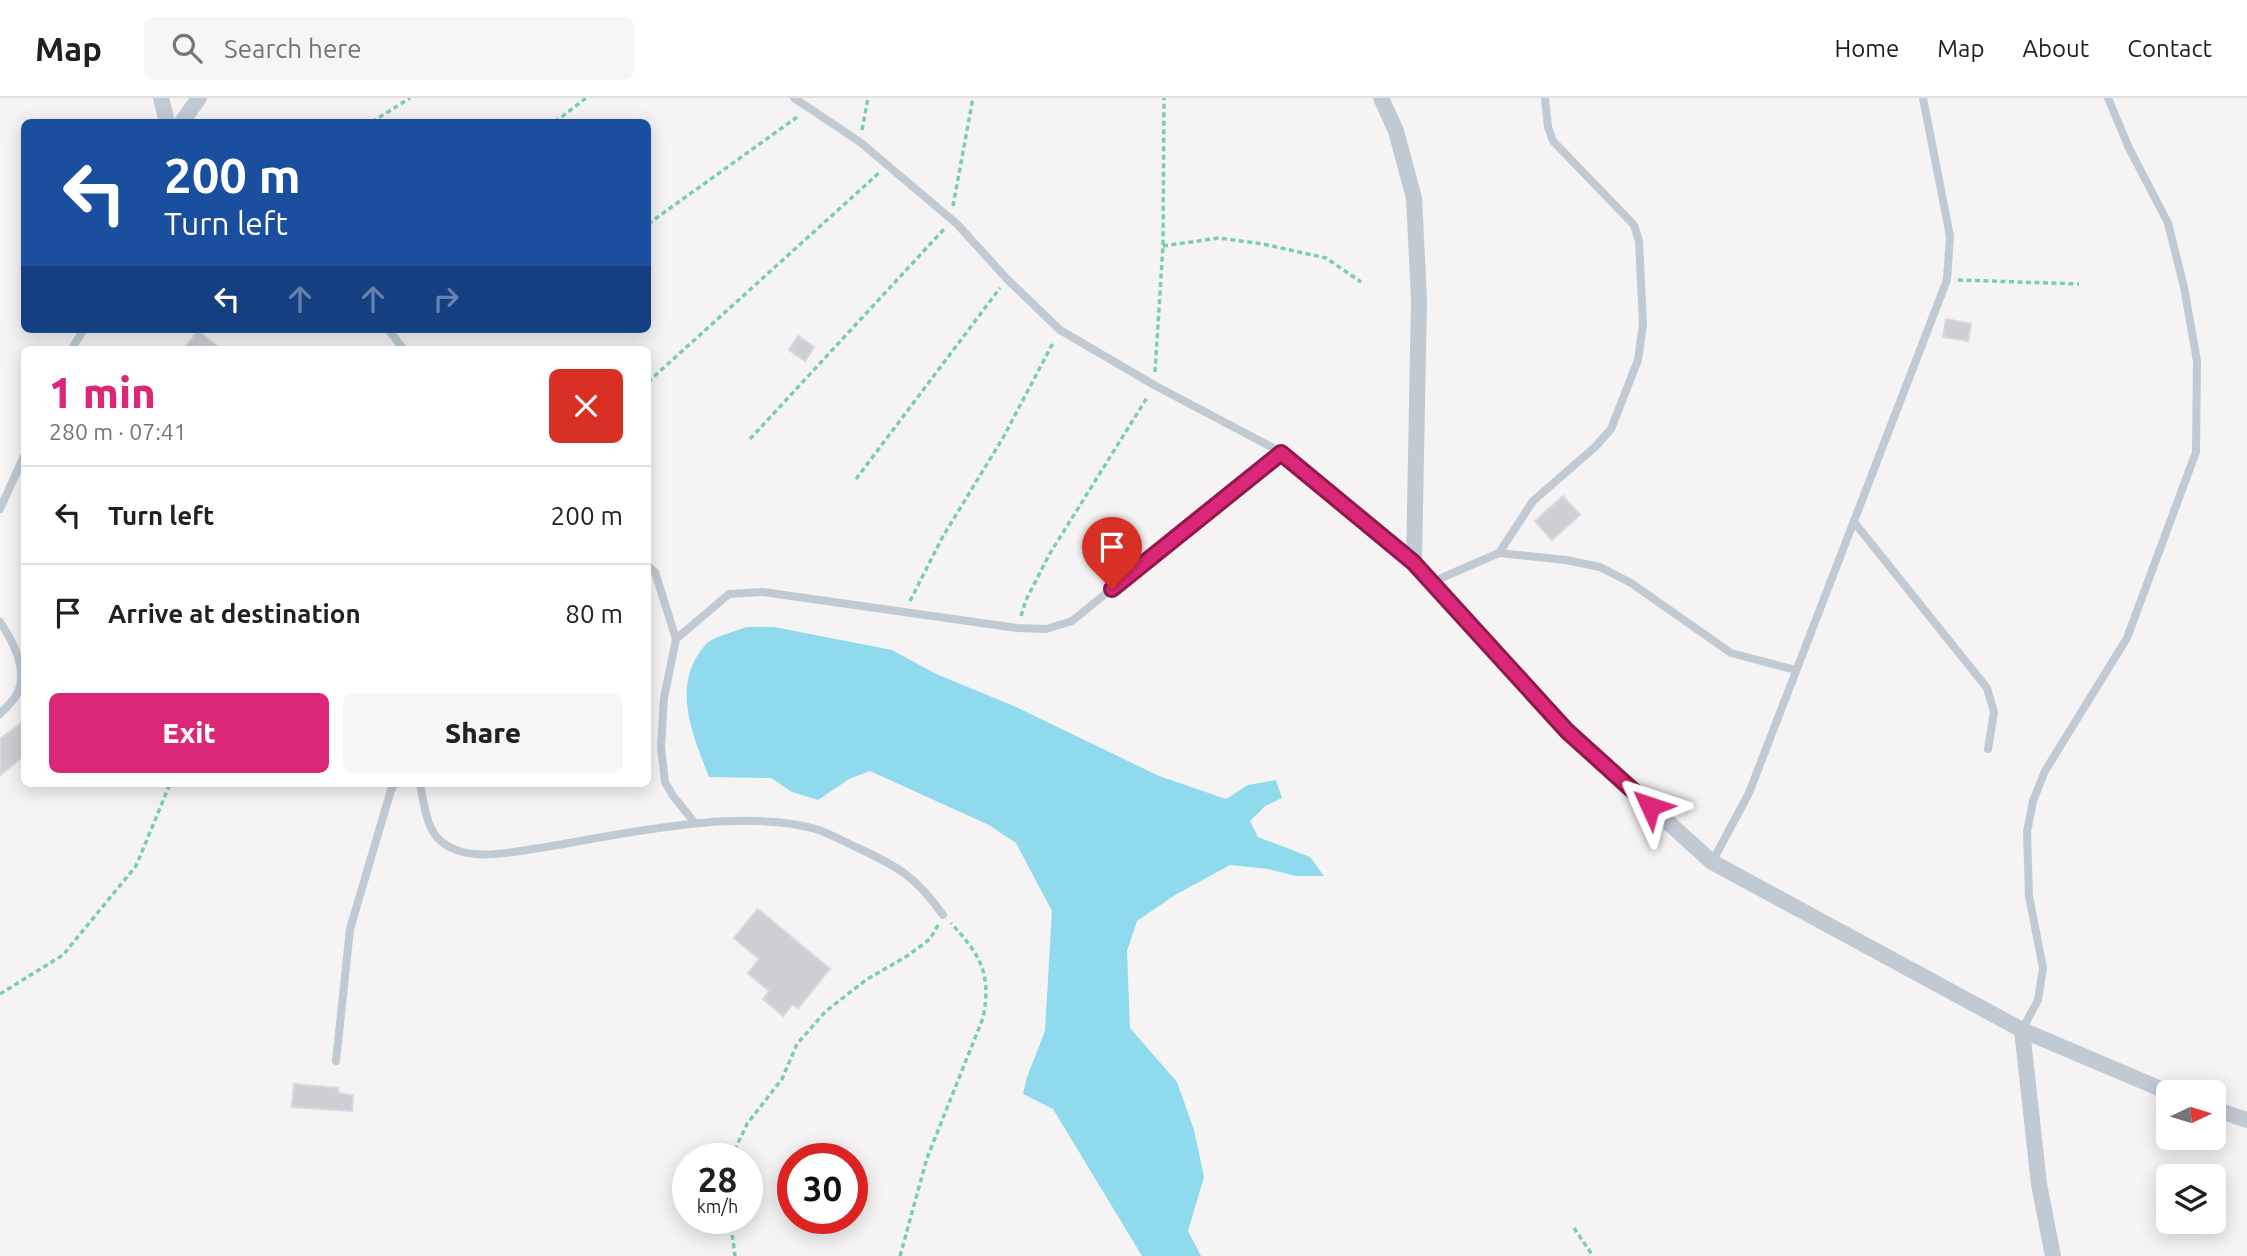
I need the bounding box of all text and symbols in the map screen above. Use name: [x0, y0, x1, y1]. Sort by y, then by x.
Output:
search box: [144, 17, 634, 80]
icon: search: [168, 29, 206, 67]
text: Map: [35, 30, 102, 67]
text: Search here: [224, 34, 362, 63]
text: Home: [1834, 35, 1899, 62]
text: Map: [1937, 35, 1984, 62]
text: About: [2022, 35, 2089, 62]
text: Contact: [2127, 35, 2212, 62]
icon: left: [49, 147, 140, 238]
text: 200 m: [164, 147, 301, 202]
text: Turn left: [164, 205, 288, 241]
icon: left: [208, 280, 246, 318]
icon: ahead: [281, 280, 319, 318]
icon: ahead: [354, 280, 392, 318]
icon: right: [427, 280, 465, 318]
text: 1 min: [49, 369, 156, 416]
button: close: [549, 369, 623, 443]
text: 280 m · 07:41: [49, 419, 187, 444]
icon: left: [49, 496, 87, 534]
text: Turn left: [108, 501, 214, 530]
text: 200 m: [551, 501, 623, 530]
pin: [1082, 517, 1142, 589]
icon: arrive: [1093, 528, 1131, 566]
icon: arrive: [49, 594, 87, 632]
text: Arrive at destination: [108, 599, 361, 628]
text: 80 m: [565, 599, 623, 628]
button: Exit: [49, 693, 329, 773]
button: Share: [343, 693, 623, 773]
position arrow: [1613, 769, 1687, 843]
north arrow: [2156, 1080, 2226, 1150]
map controls: [2156, 1080, 2226, 1234]
speed limit sign: 30: [777, 1143, 868, 1234]
text: 28: [698, 1159, 737, 1199]
button: layers: [2156, 1164, 2226, 1234]
text: km/h: [697, 1196, 738, 1216]

